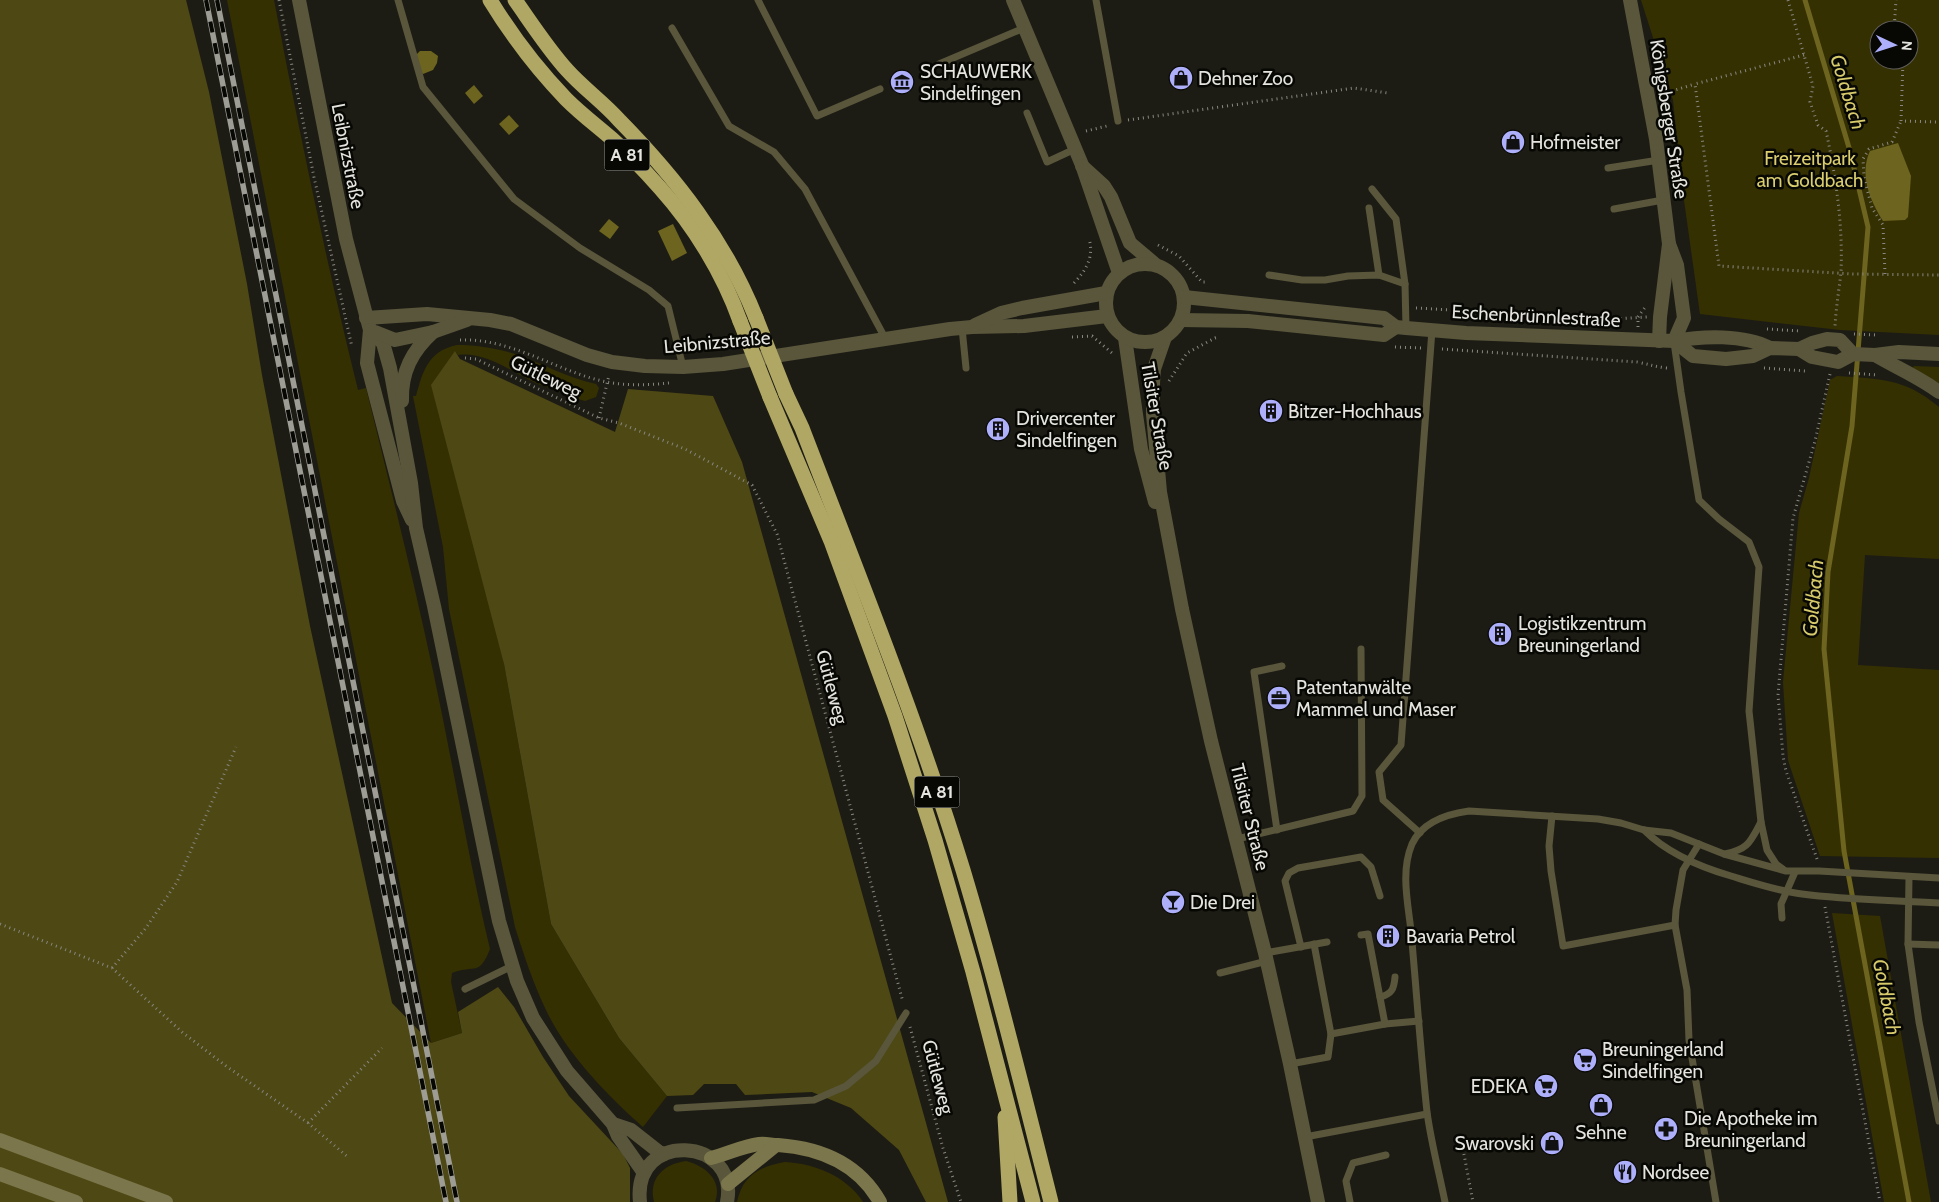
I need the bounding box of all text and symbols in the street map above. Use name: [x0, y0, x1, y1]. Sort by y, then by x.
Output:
north arrow: [1869, 20, 1919, 70]
street label: Königsberger Straße: [1645, 38, 1693, 201]
text: N: [1898, 40, 1916, 51]
water label: Goldbach: [1825, 52, 1871, 132]
place label: SCHAUWERK Sindelfingen: [920, 60, 1032, 105]
shop icon: Dehner Zoo: [1168, 65, 1194, 91]
place label: Dehner Zoo: [1198, 67, 1293, 90]
museum icon: SCHAUWERK Sindelfingen: [889, 69, 915, 95]
street label: Leibnizstraße: [326, 101, 370, 211]
shop icon: Hofmeister: [1500, 129, 1526, 155]
place label: Hofmeister: [1530, 131, 1620, 154]
road number: A 81: [604, 140, 650, 170]
park label: Freizeitpark am Goldbach: [1757, 147, 1863, 192]
street label: Eschenbrünnlestraße: [1451, 300, 1621, 332]
street label: Leibnizstraße: [663, 326, 772, 358]
street label: Gütleweg: [507, 350, 586, 404]
street label: Tilsiter Straße: [1136, 360, 1178, 472]
building icon: Bitzer-Hochhaus: [1258, 398, 1284, 424]
place label: Bitzer-Hochhaus: [1288, 400, 1422, 423]
place label: Drivercenter Sindelfingen: [1016, 407, 1117, 452]
building icon: Drivercenter Sindelfingen: [985, 416, 1011, 442]
water label: Goldbach: [1798, 558, 1828, 638]
place label: Logistikzentrum Breuningerland: [1518, 612, 1646, 657]
building icon: Logistikzentrum Breuningerland: [1487, 621, 1513, 647]
street label: Gütleweg: [811, 647, 853, 727]
place label: Patentanwälte Mammel und Maser: [1296, 676, 1456, 721]
office icon: Patentanwälte Mammel und Maser: [1266, 685, 1292, 711]
street label: Tilsiter Straße: [1226, 761, 1274, 873]
road number: A 81: [914, 776, 960, 808]
bar icon: Die Drei: [1160, 889, 1186, 915]
place label: Die Drei: [1190, 891, 1255, 914]
building icon: Bavaria Petrol: [1375, 923, 1401, 949]
place label: Bavaria Petrol: [1406, 925, 1516, 948]
water label: Goldbach: [1868, 957, 1906, 1037]
street label: Gütleweg: [917, 1037, 959, 1117]
place label: Breuningerland Sindelfingen: [1602, 1038, 1724, 1083]
supermarket icon: Breuningerland Sindelfingen: [1572, 1047, 1598, 1073]
supermarket icon: EDEKA: [1533, 1073, 1559, 1099]
place label: EDEKA: [1471, 1075, 1528, 1098]
shop icon: Sehne: [1588, 1092, 1614, 1118]
place label: Die Apotheke im Breuningerland: [1684, 1107, 1818, 1152]
pharmacy icon: Die Apotheke im Breuningerland: [1653, 1116, 1679, 1142]
place label: Sehne: [1575, 1121, 1627, 1144]
shop icon: Swarovski: [1539, 1130, 1565, 1156]
place label: Swarovski: [1455, 1132, 1534, 1155]
restaurant icon: Nordsee: [1612, 1159, 1638, 1185]
place label: Nordsee: [1642, 1161, 1709, 1184]

